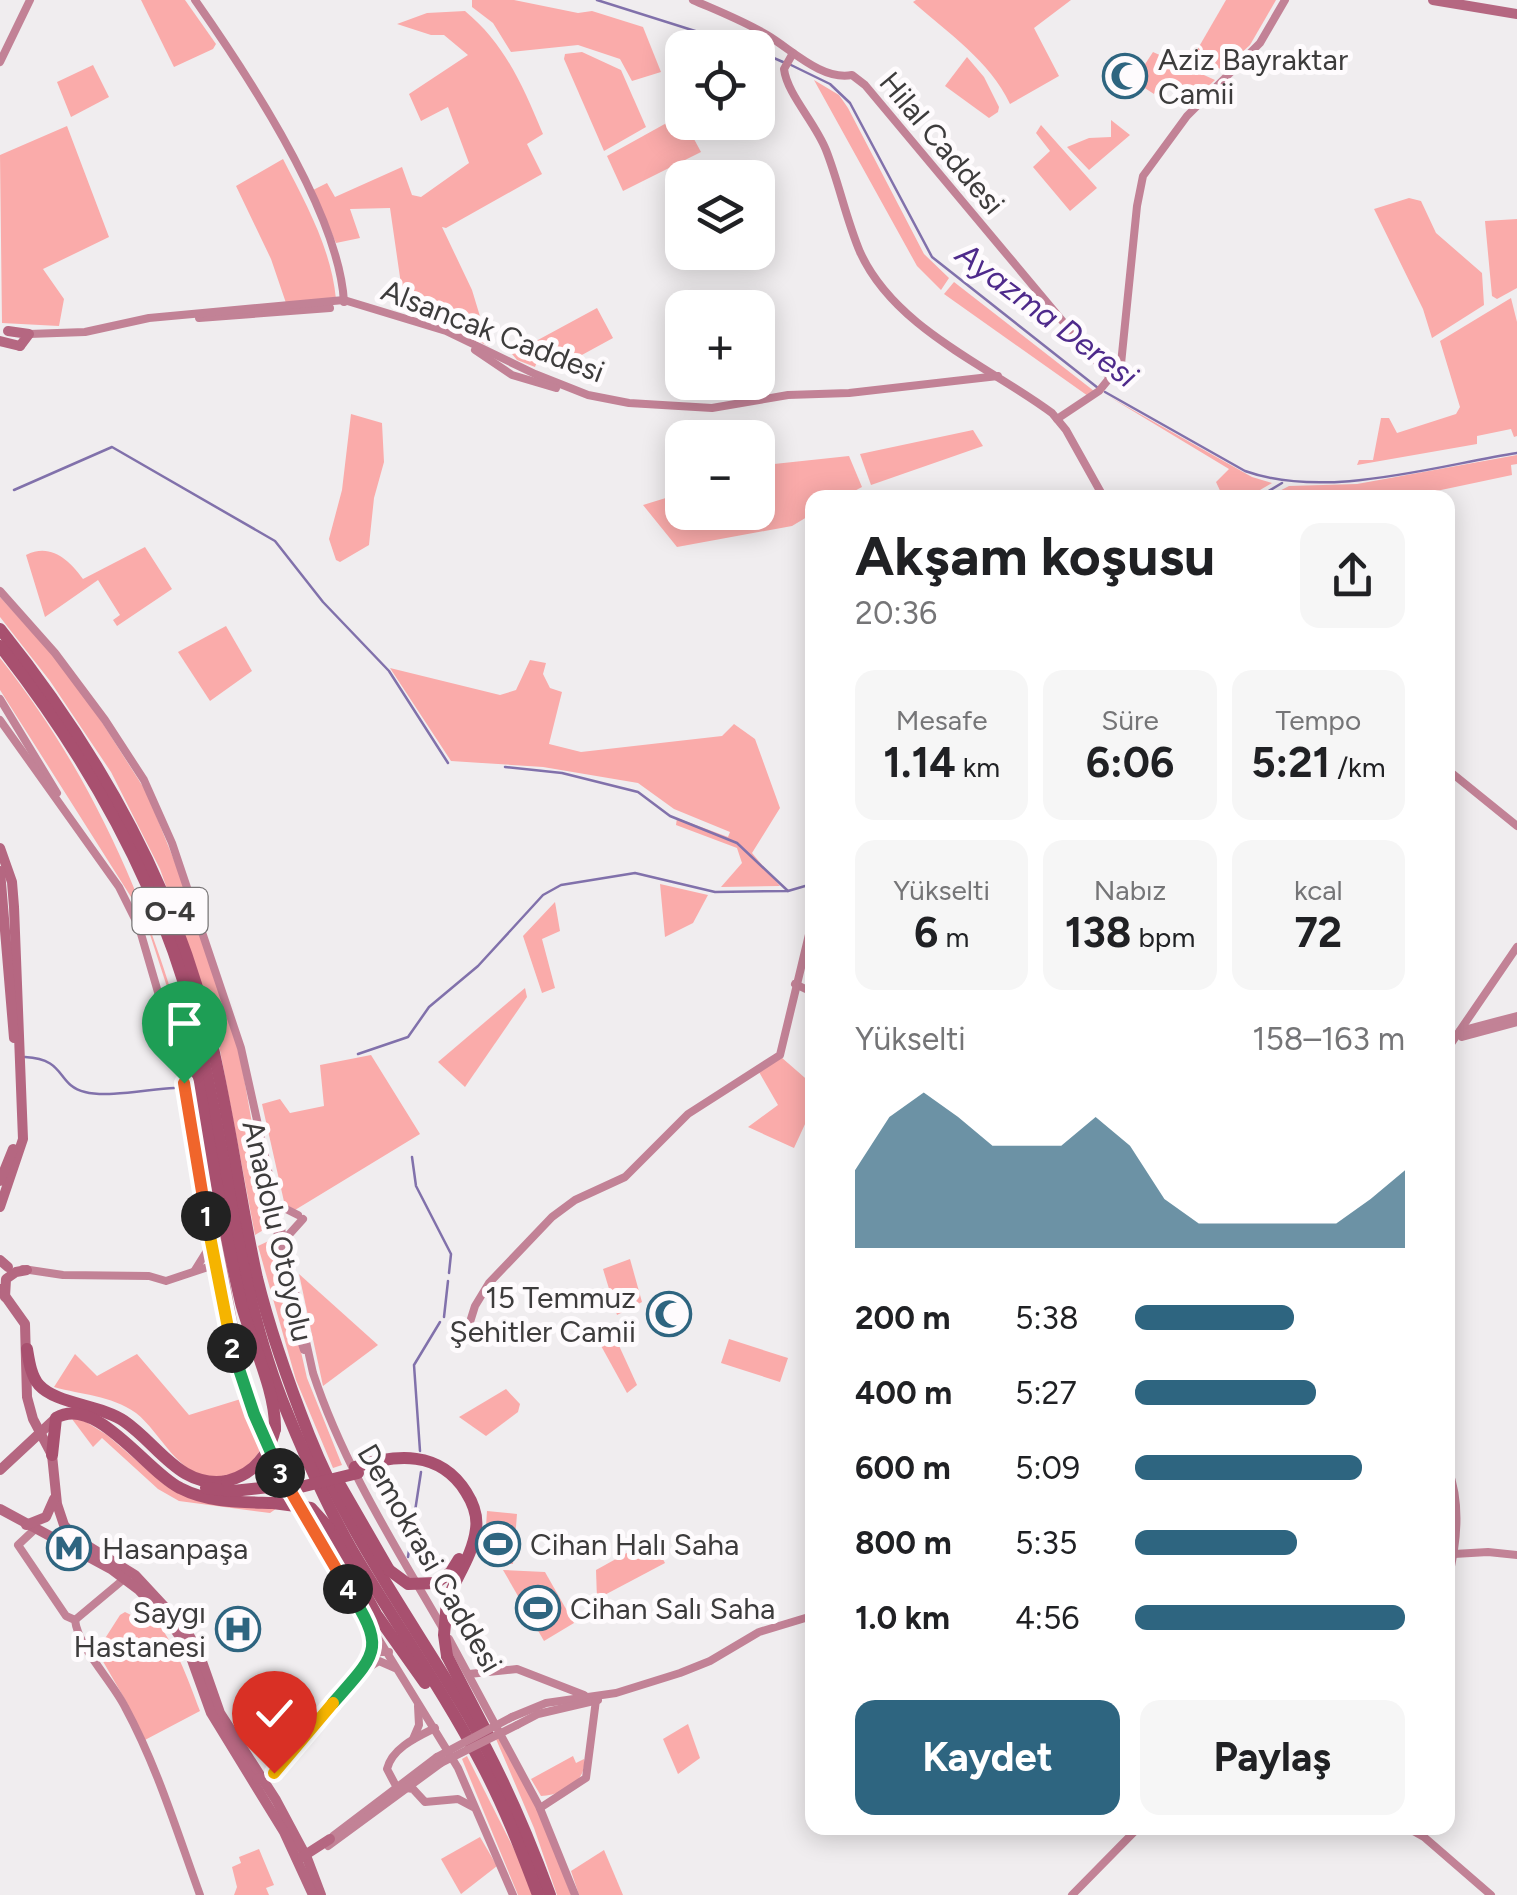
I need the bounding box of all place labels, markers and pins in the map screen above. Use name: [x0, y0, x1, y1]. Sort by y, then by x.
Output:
place label: Aziz Bayraktar Camii: [1158, 41, 1348, 112]
mosque icon: Aziz Bayraktar Camii: [1102, 53, 1148, 99]
pin: [142, 981, 227, 1084]
pin: 1: [181, 1191, 231, 1241]
place label: 15 Temmuz Şehitler Camii: [449, 1279, 636, 1350]
mosque icon: 15 Temmuz Şehitler Camii: [646, 1291, 692, 1337]
pin: 2: [207, 1323, 257, 1373]
pin: 3: [255, 1448, 305, 1498]
sports icon: Cihan Halı Saha: [475, 1521, 521, 1567]
metro station icon: Hasanpaşa: [46, 1525, 92, 1571]
place label: Cihan Halı Saha: [530, 1526, 739, 1563]
place label: Hasanpaşa: [102, 1530, 248, 1567]
pin: 4: [323, 1564, 373, 1614]
sports icon: Cihan Salı Saha: [515, 1585, 561, 1631]
place label: Cihan Salı Saha: [570, 1590, 775, 1627]
place label: Saygı Hastanesi: [74, 1594, 206, 1665]
hospital icon: Saygı Hastanesi: [215, 1606, 261, 1652]
pin: [232, 1671, 317, 1774]

